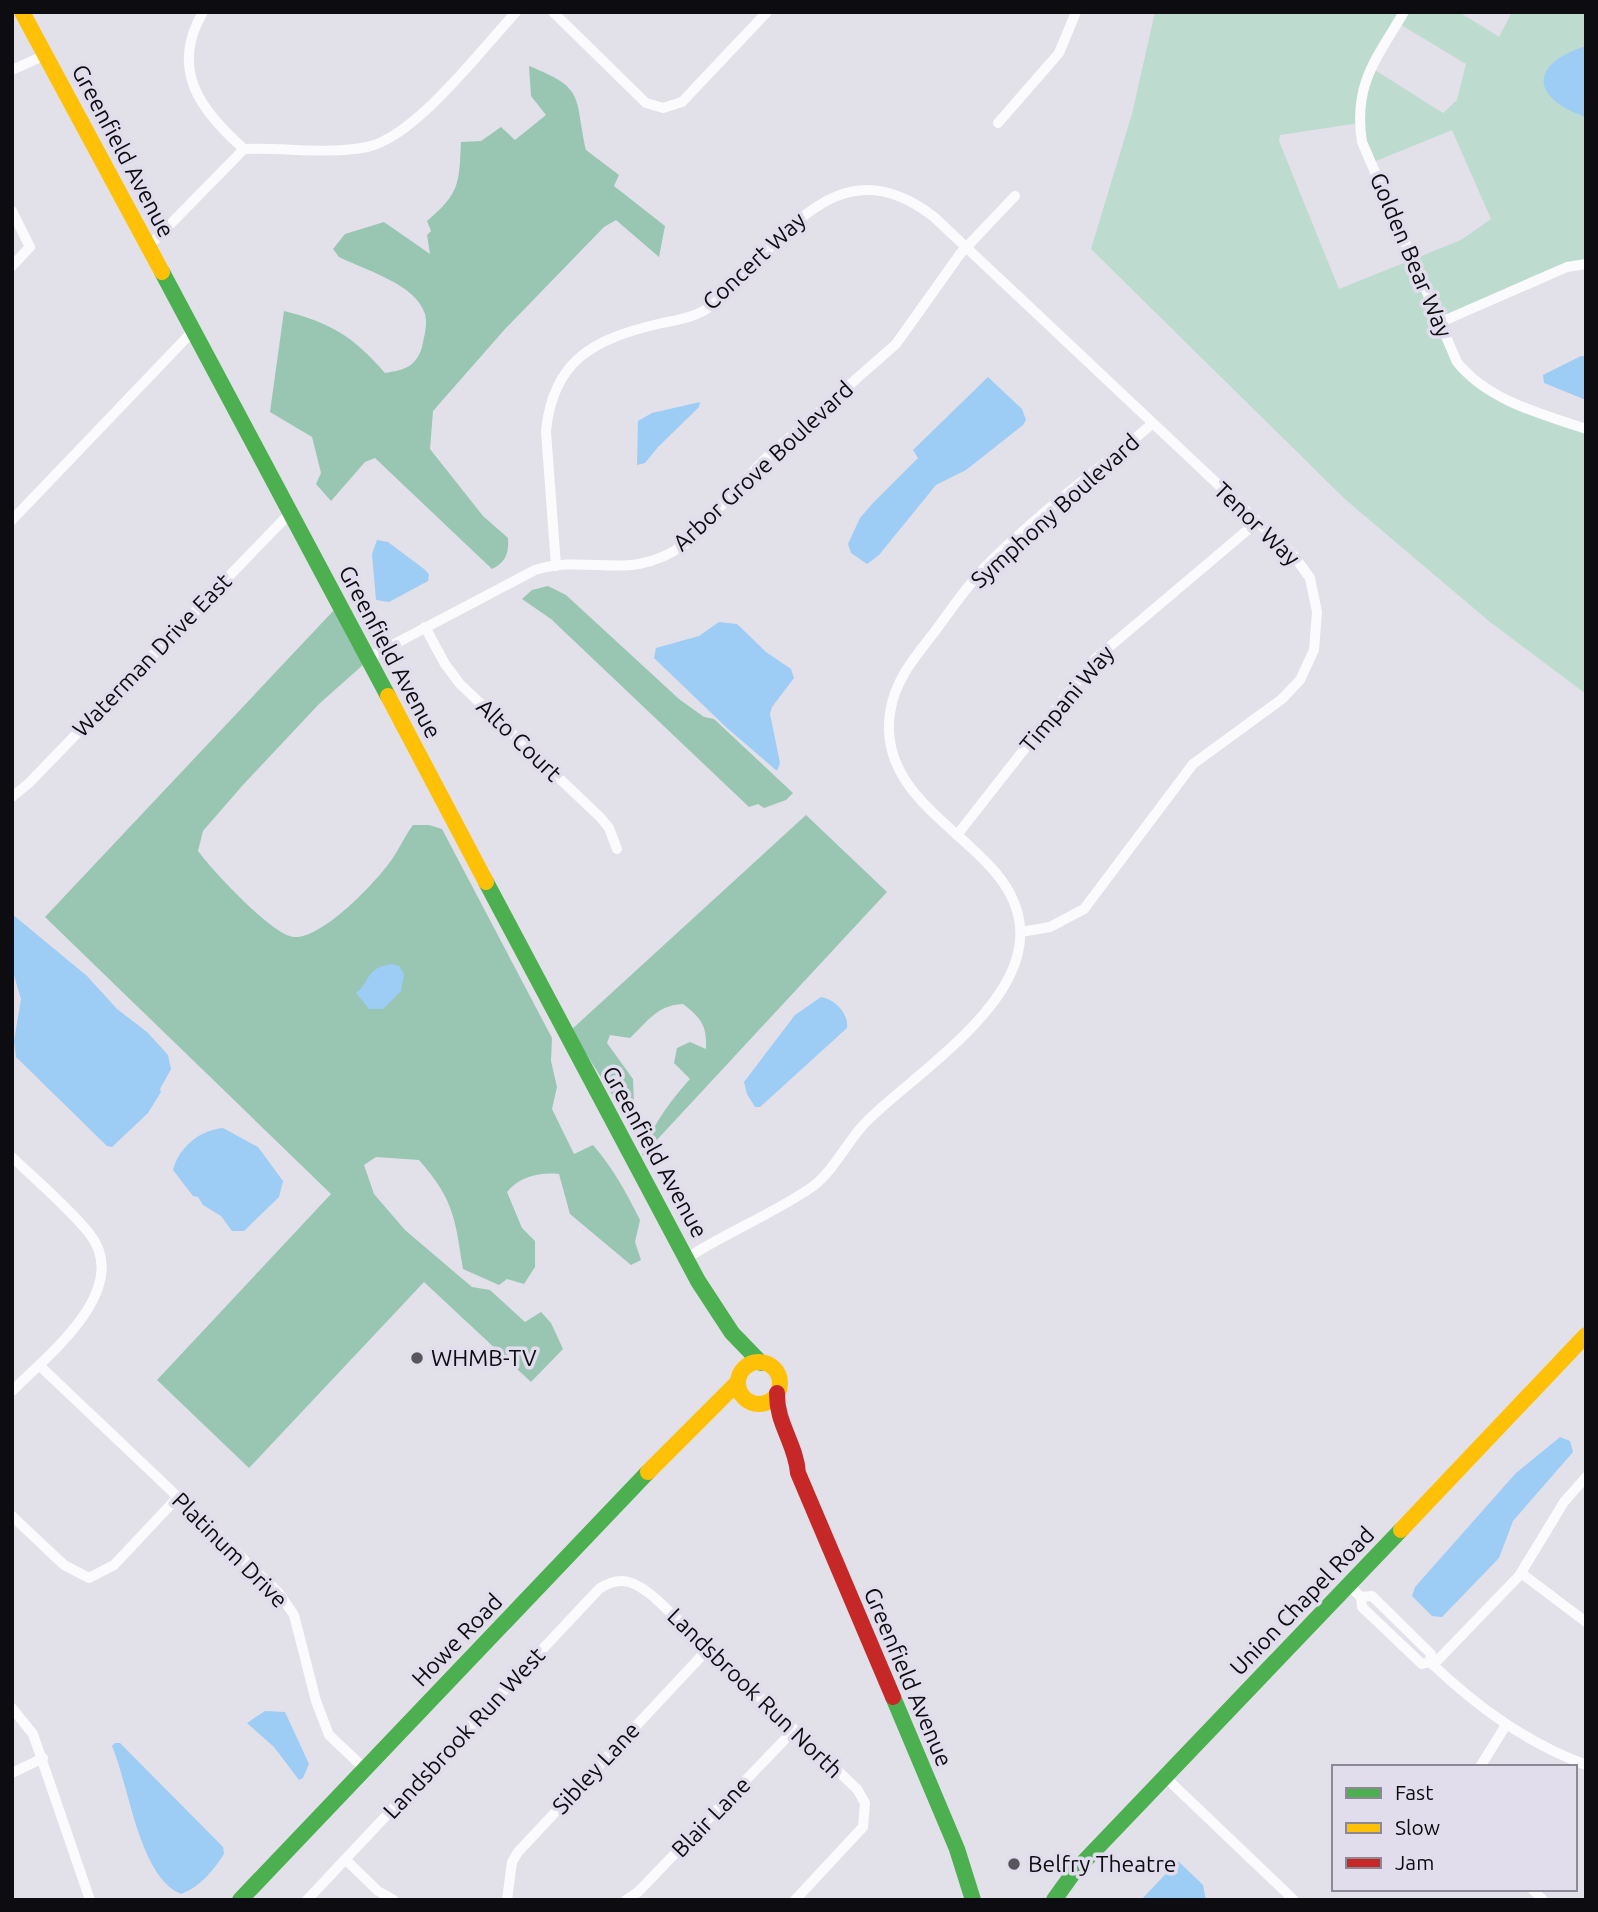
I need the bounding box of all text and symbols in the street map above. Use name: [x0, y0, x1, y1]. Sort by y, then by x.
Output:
street label: Greenfield Avenue: [67, 60, 179, 241]
street label: Golden Bear Way: [1366, 169, 1457, 341]
street label: Concert Way: [697, 207, 810, 314]
street label: Arbor Grove Boulevard: [668, 376, 858, 555]
street label: Symphony Boulevard: [966, 429, 1144, 593]
street label: Tenor Way: [1210, 477, 1305, 570]
street label: Greenfield Avenue: [334, 561, 446, 742]
street label: Waterman Drive East: [67, 568, 236, 741]
street label: Timpani Way: [1015, 640, 1119, 757]
street label: Alto Court: [472, 693, 567, 786]
street label: Greenfield Avenue: [598, 1062, 713, 1242]
place label: WHMB-TV: [431, 1345, 537, 1370]
marker: WHMB-TV: [409, 1350, 425, 1366]
street label: Platinum Drive: [168, 1487, 293, 1612]
street label: Union Chapel Road: [1225, 1522, 1379, 1680]
street label: Greenfield Avenue: [859, 1584, 957, 1770]
street label: Howe Road: [407, 1588, 507, 1691]
street label: Landsbrook Run North: [663, 1603, 848, 1782]
street label: Landsbrook Run West: [378, 1642, 549, 1823]
street label: Sibley Lane: [547, 1717, 644, 1818]
legend: [1332, 1765, 1577, 1891]
street label: Blair Lane: [666, 1771, 755, 1862]
text: Fast: [1395, 1780, 1433, 1804]
text: Slow: [1395, 1815, 1440, 1839]
text: Jam: [1395, 1850, 1434, 1874]
place label: Belfry Theatre: [1028, 1851, 1177, 1876]
marker: Belfry Theatre: [1006, 1856, 1022, 1872]

